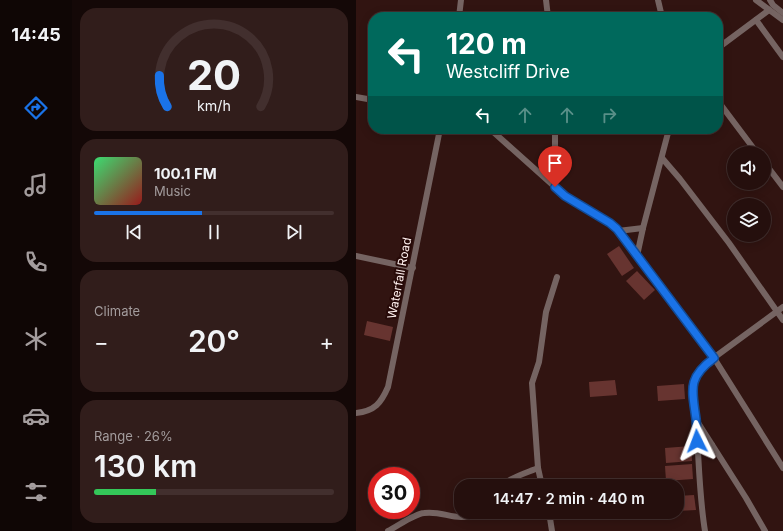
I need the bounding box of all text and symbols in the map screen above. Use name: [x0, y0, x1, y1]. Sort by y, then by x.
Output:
text: 14:45: [11, 24, 61, 45]
text: 120 m: [446, 27, 527, 61]
icon: left: [380, 28, 432, 80]
text: 20: [187, 50, 241, 100]
text: Westcliff Drive: [446, 61, 570, 82]
icon: directions: [22, 94, 50, 122]
text: km/h: [197, 97, 231, 114]
icon: left: [472, 104, 494, 126]
icon: ahead: [514, 104, 536, 126]
icon: ahead: [556, 104, 578, 126]
icon: right: [598, 104, 620, 126]
pin: [538, 146, 572, 187]
map controls: [727, 146, 771, 242]
button: sound: [727, 146, 771, 190]
icon: arrive: [544, 152, 566, 174]
text: 100.1 FM: [154, 164, 217, 183]
icon: music: [22, 171, 50, 199]
text: Music: [154, 183, 191, 199]
button: layers: [727, 198, 771, 242]
icon: previous: [123, 221, 145, 243]
icon: pause: [203, 221, 225, 243]
icon: next: [283, 221, 305, 243]
street label: Waterfall Road: [384, 236, 414, 320]
icon: phone: [22, 248, 50, 276]
text: Climate: [94, 303, 140, 319]
text: 20°: [188, 323, 240, 359]
icon: climate: [22, 325, 50, 353]
text: −: [94, 329, 109, 355]
text: +: [319, 329, 334, 355]
icon: car: [22, 402, 50, 430]
position arrow: [676, 420, 718, 462]
text: Range · 26%: [94, 428, 173, 444]
text: 130 km: [94, 448, 197, 484]
speed limit sign: 30: [368, 467, 420, 519]
icon: filters: [22, 478, 50, 506]
text: 14:47 · 2 min · 440 m: [493, 489, 645, 508]

